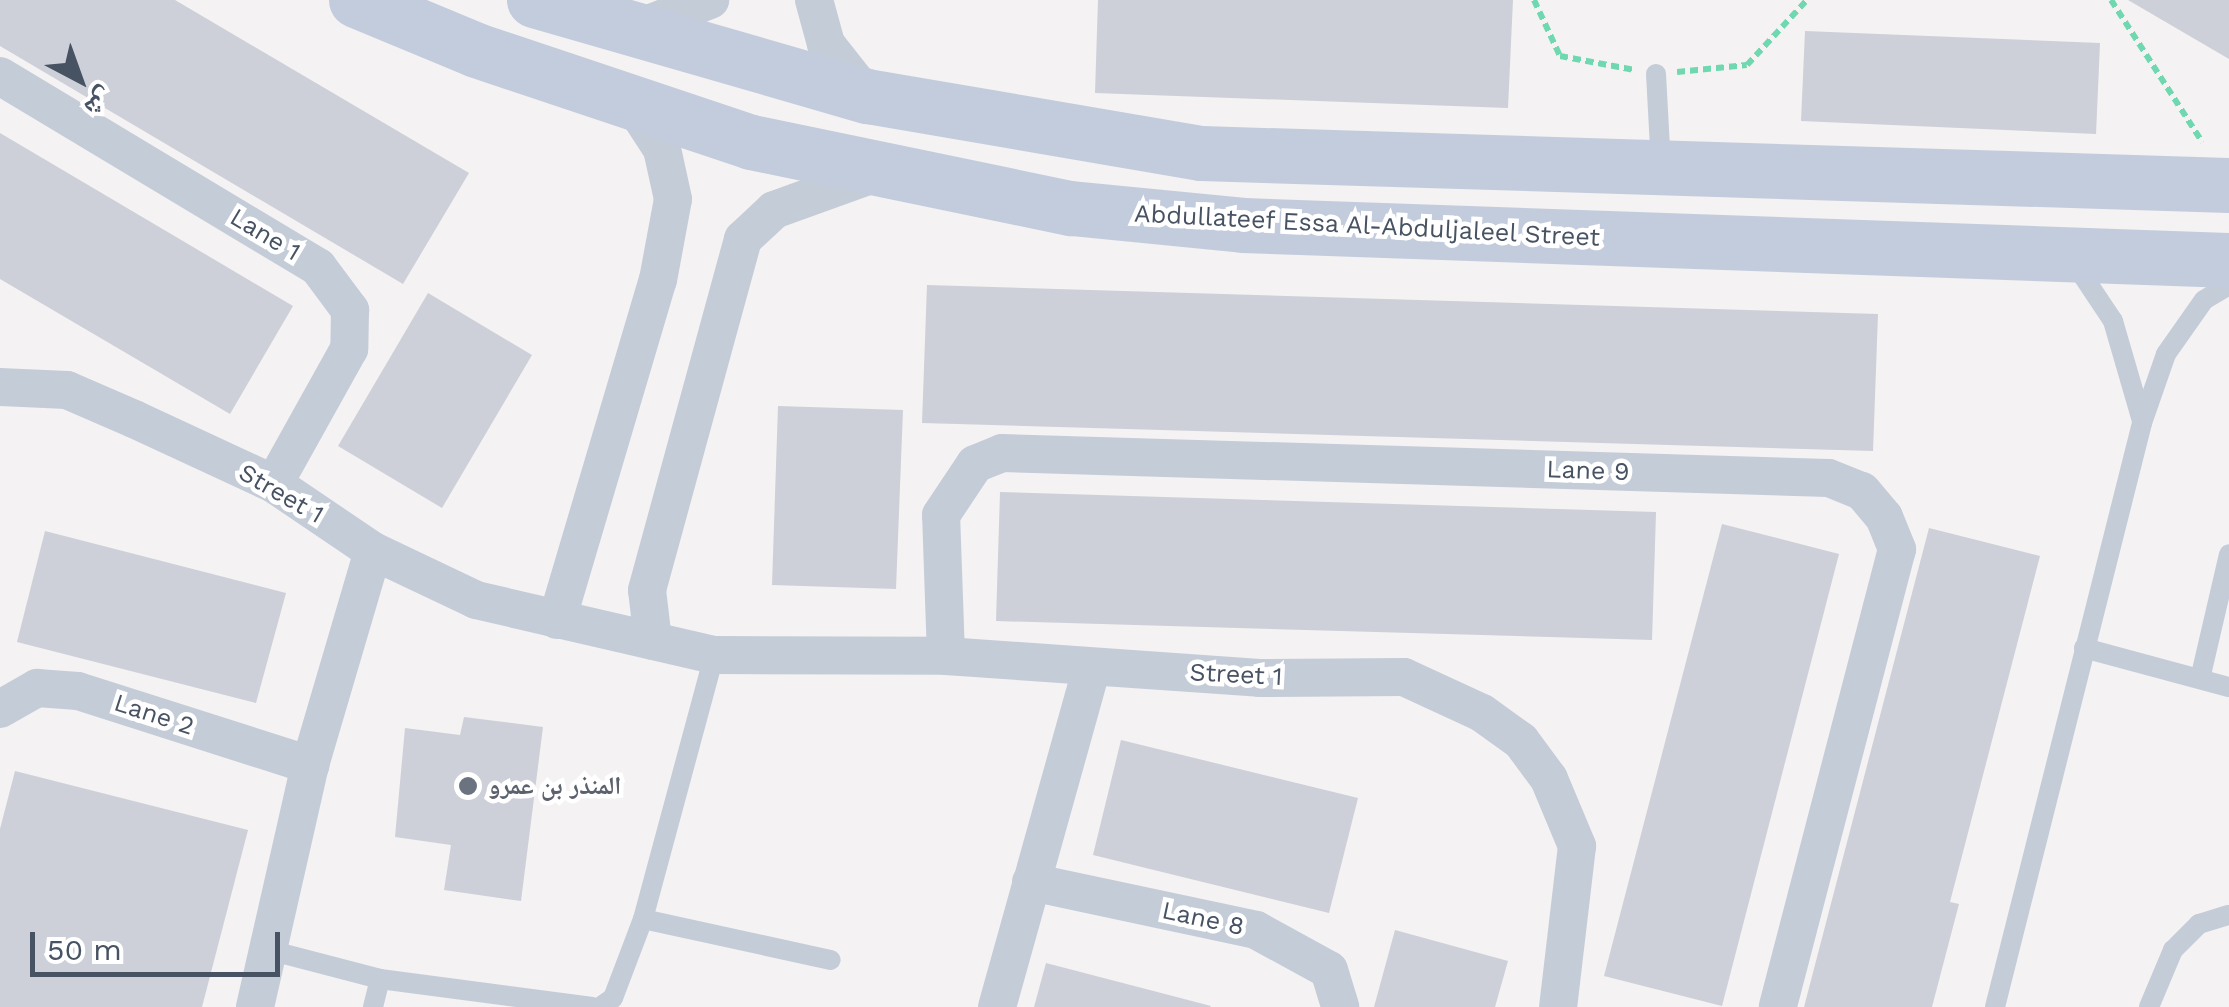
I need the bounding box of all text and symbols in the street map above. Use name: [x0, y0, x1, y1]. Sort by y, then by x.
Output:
north arrow: [30, 30, 130, 130]
text: ش: [78, 81, 122, 125]
street label: Abdullateef Essa Al-Abduljaleel Street: [1132, 199, 1602, 253]
street label: Lane 1: [224, 202, 306, 268]
street label: Lane 9: [1546, 455, 1630, 487]
street label: Street 1: [233, 458, 329, 530]
street label: Street 1: [1189, 658, 1283, 692]
street label: Lane 2: [110, 688, 198, 742]
place label: المنذر بن عمرو: [488, 771, 621, 801]
marker: المنذر بن عمرو: [457, 775, 479, 797]
street label: Lane 8: [1159, 896, 1247, 942]
scale bar: [35, 912, 285, 974]
text: 50 m: [47, 932, 122, 967]

